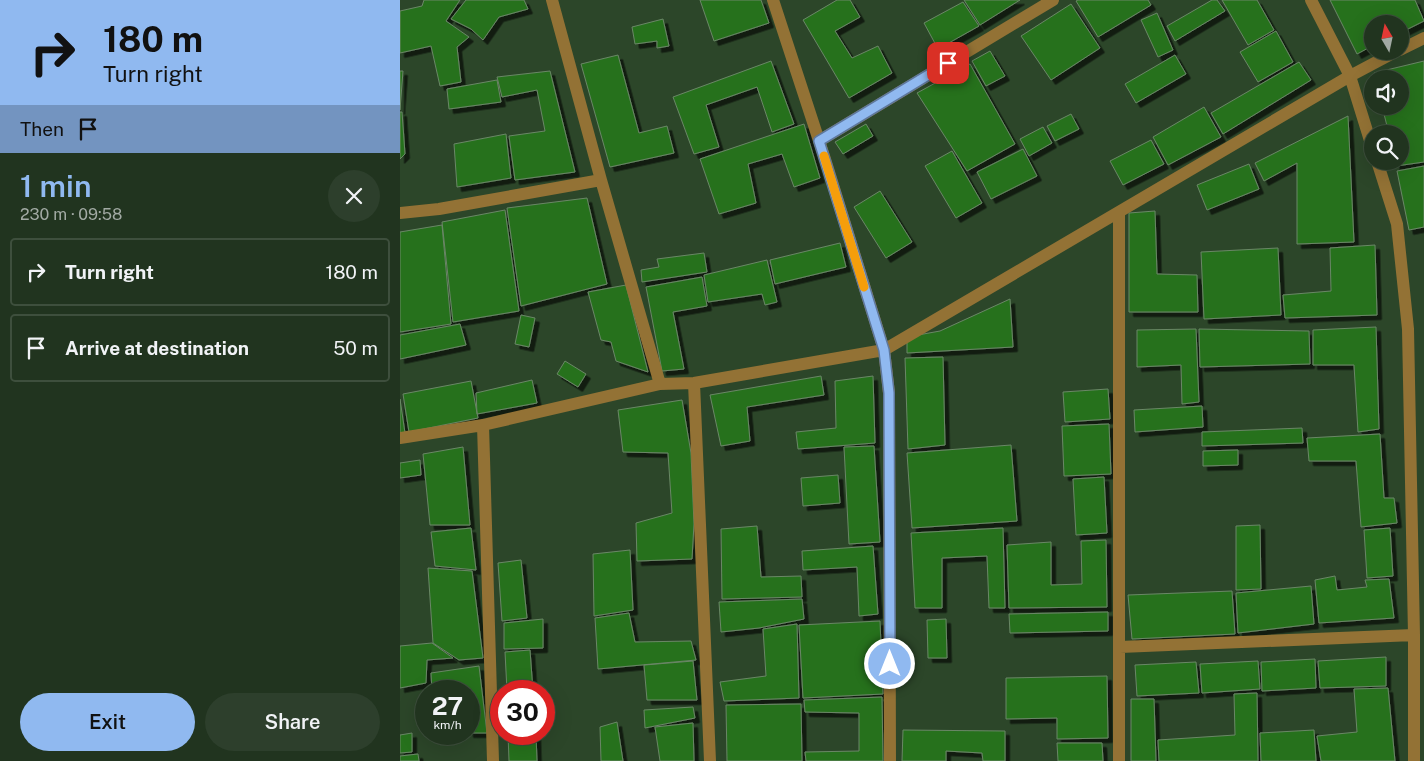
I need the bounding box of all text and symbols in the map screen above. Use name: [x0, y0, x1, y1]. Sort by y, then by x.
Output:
north arrow: [1364, 15, 1409, 60]
map controls: [1364, 15, 1409, 170]
text: 180 m: [103, 19, 203, 60]
icon: right: [20, 20, 85, 85]
pin: [927, 42, 969, 84]
icon: arrive: [934, 49, 962, 77]
text: Turn right: [103, 61, 203, 87]
button: sound: [1364, 70, 1409, 115]
icon: arrive: [74, 115, 102, 143]
text: Then: [20, 118, 64, 140]
button: search: [1364, 125, 1409, 170]
text: 1 min: [20, 168, 91, 204]
button: close: [328, 170, 380, 222]
text: 230 m · 09:58: [20, 205, 122, 224]
icon: right: [22, 258, 50, 286]
text: Turn right: [65, 261, 154, 283]
text: 180 m: [325, 261, 378, 283]
icon: arrive: [22, 334, 50, 362]
text: Arrive at destination: [65, 337, 249, 359]
text: 50 m: [333, 337, 378, 359]
position arrow: [863, 637, 915, 689]
speed limit sign: 30: [490, 680, 555, 745]
text: 27: [432, 691, 463, 721]
button: Exit: [20, 693, 195, 751]
button: Share: [205, 693, 380, 751]
text: km/h: [433, 718, 462, 732]

